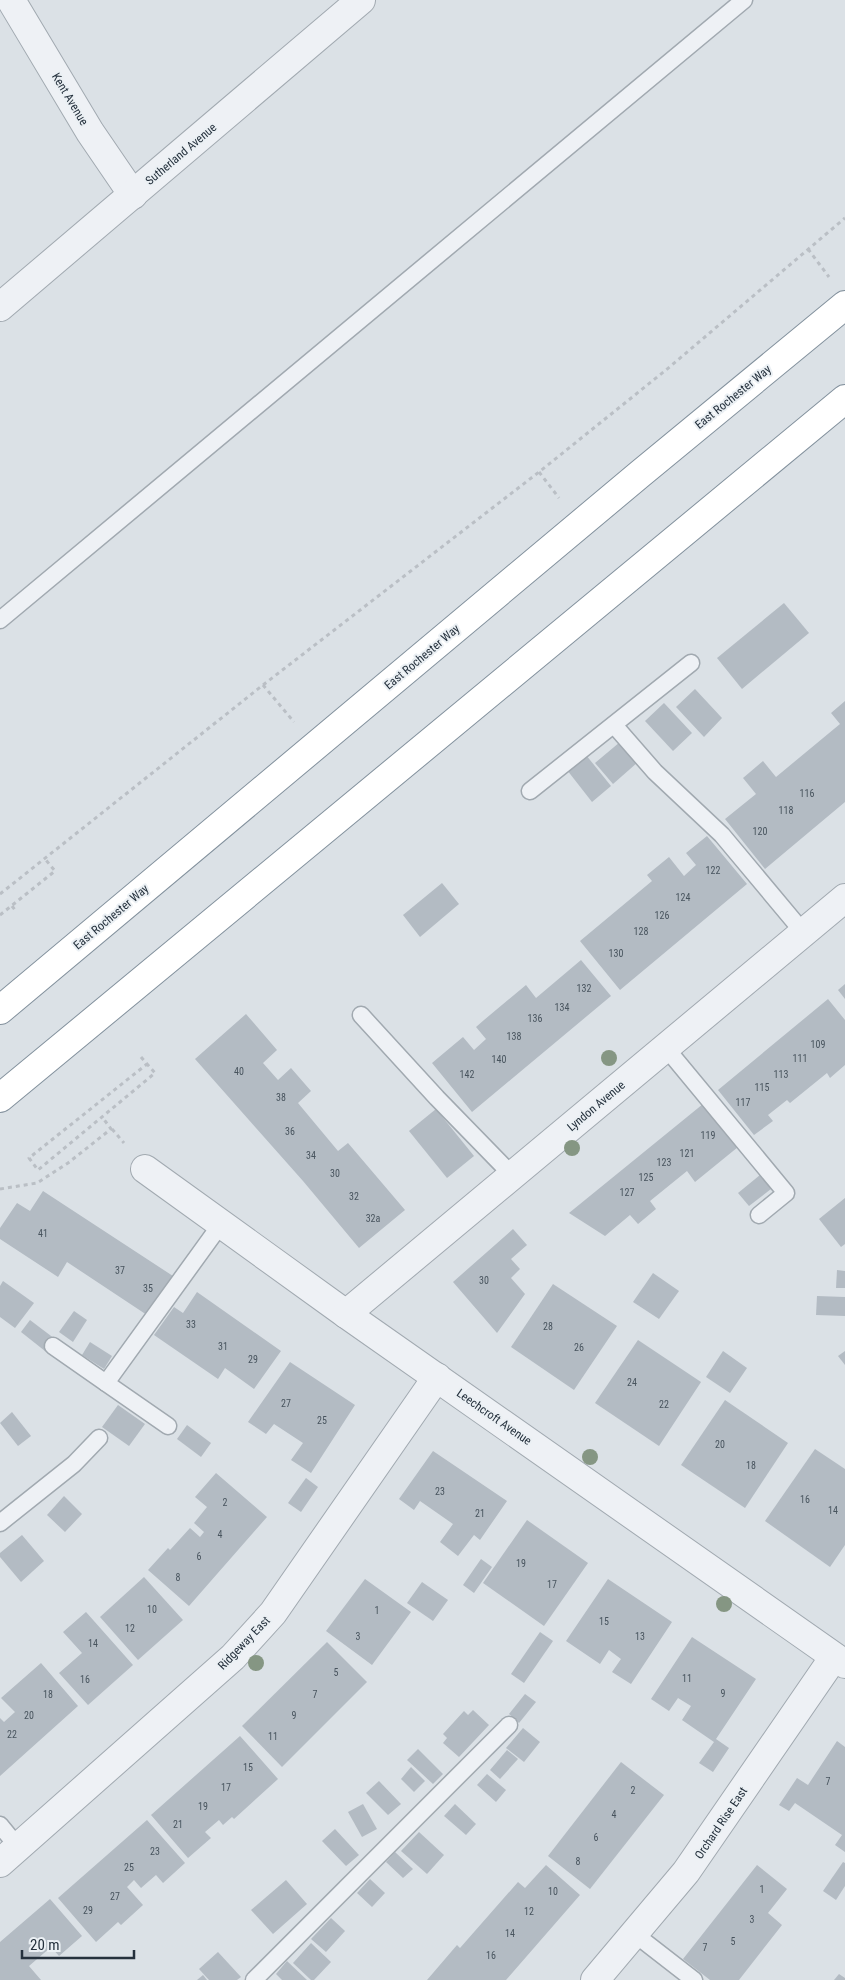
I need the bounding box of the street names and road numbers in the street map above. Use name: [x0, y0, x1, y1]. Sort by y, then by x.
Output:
street label: Kent Avenue: [49, 70, 91, 128]
street label: Sutherland Avenue: [143, 120, 220, 188]
street label: East Rochester Way: [692, 362, 774, 432]
street label: East Rochester Way: [382, 622, 462, 692]
street label: East Rochester Way: [71, 882, 151, 952]
street label: Lyndon Avenue: [564, 1078, 628, 1134]
street label: Leechcroft Avenue: [454, 1386, 534, 1448]
street label: Ridgeway East: [215, 1613, 273, 1673]
street label: Orchard Rise East: [692, 1784, 750, 1862]

